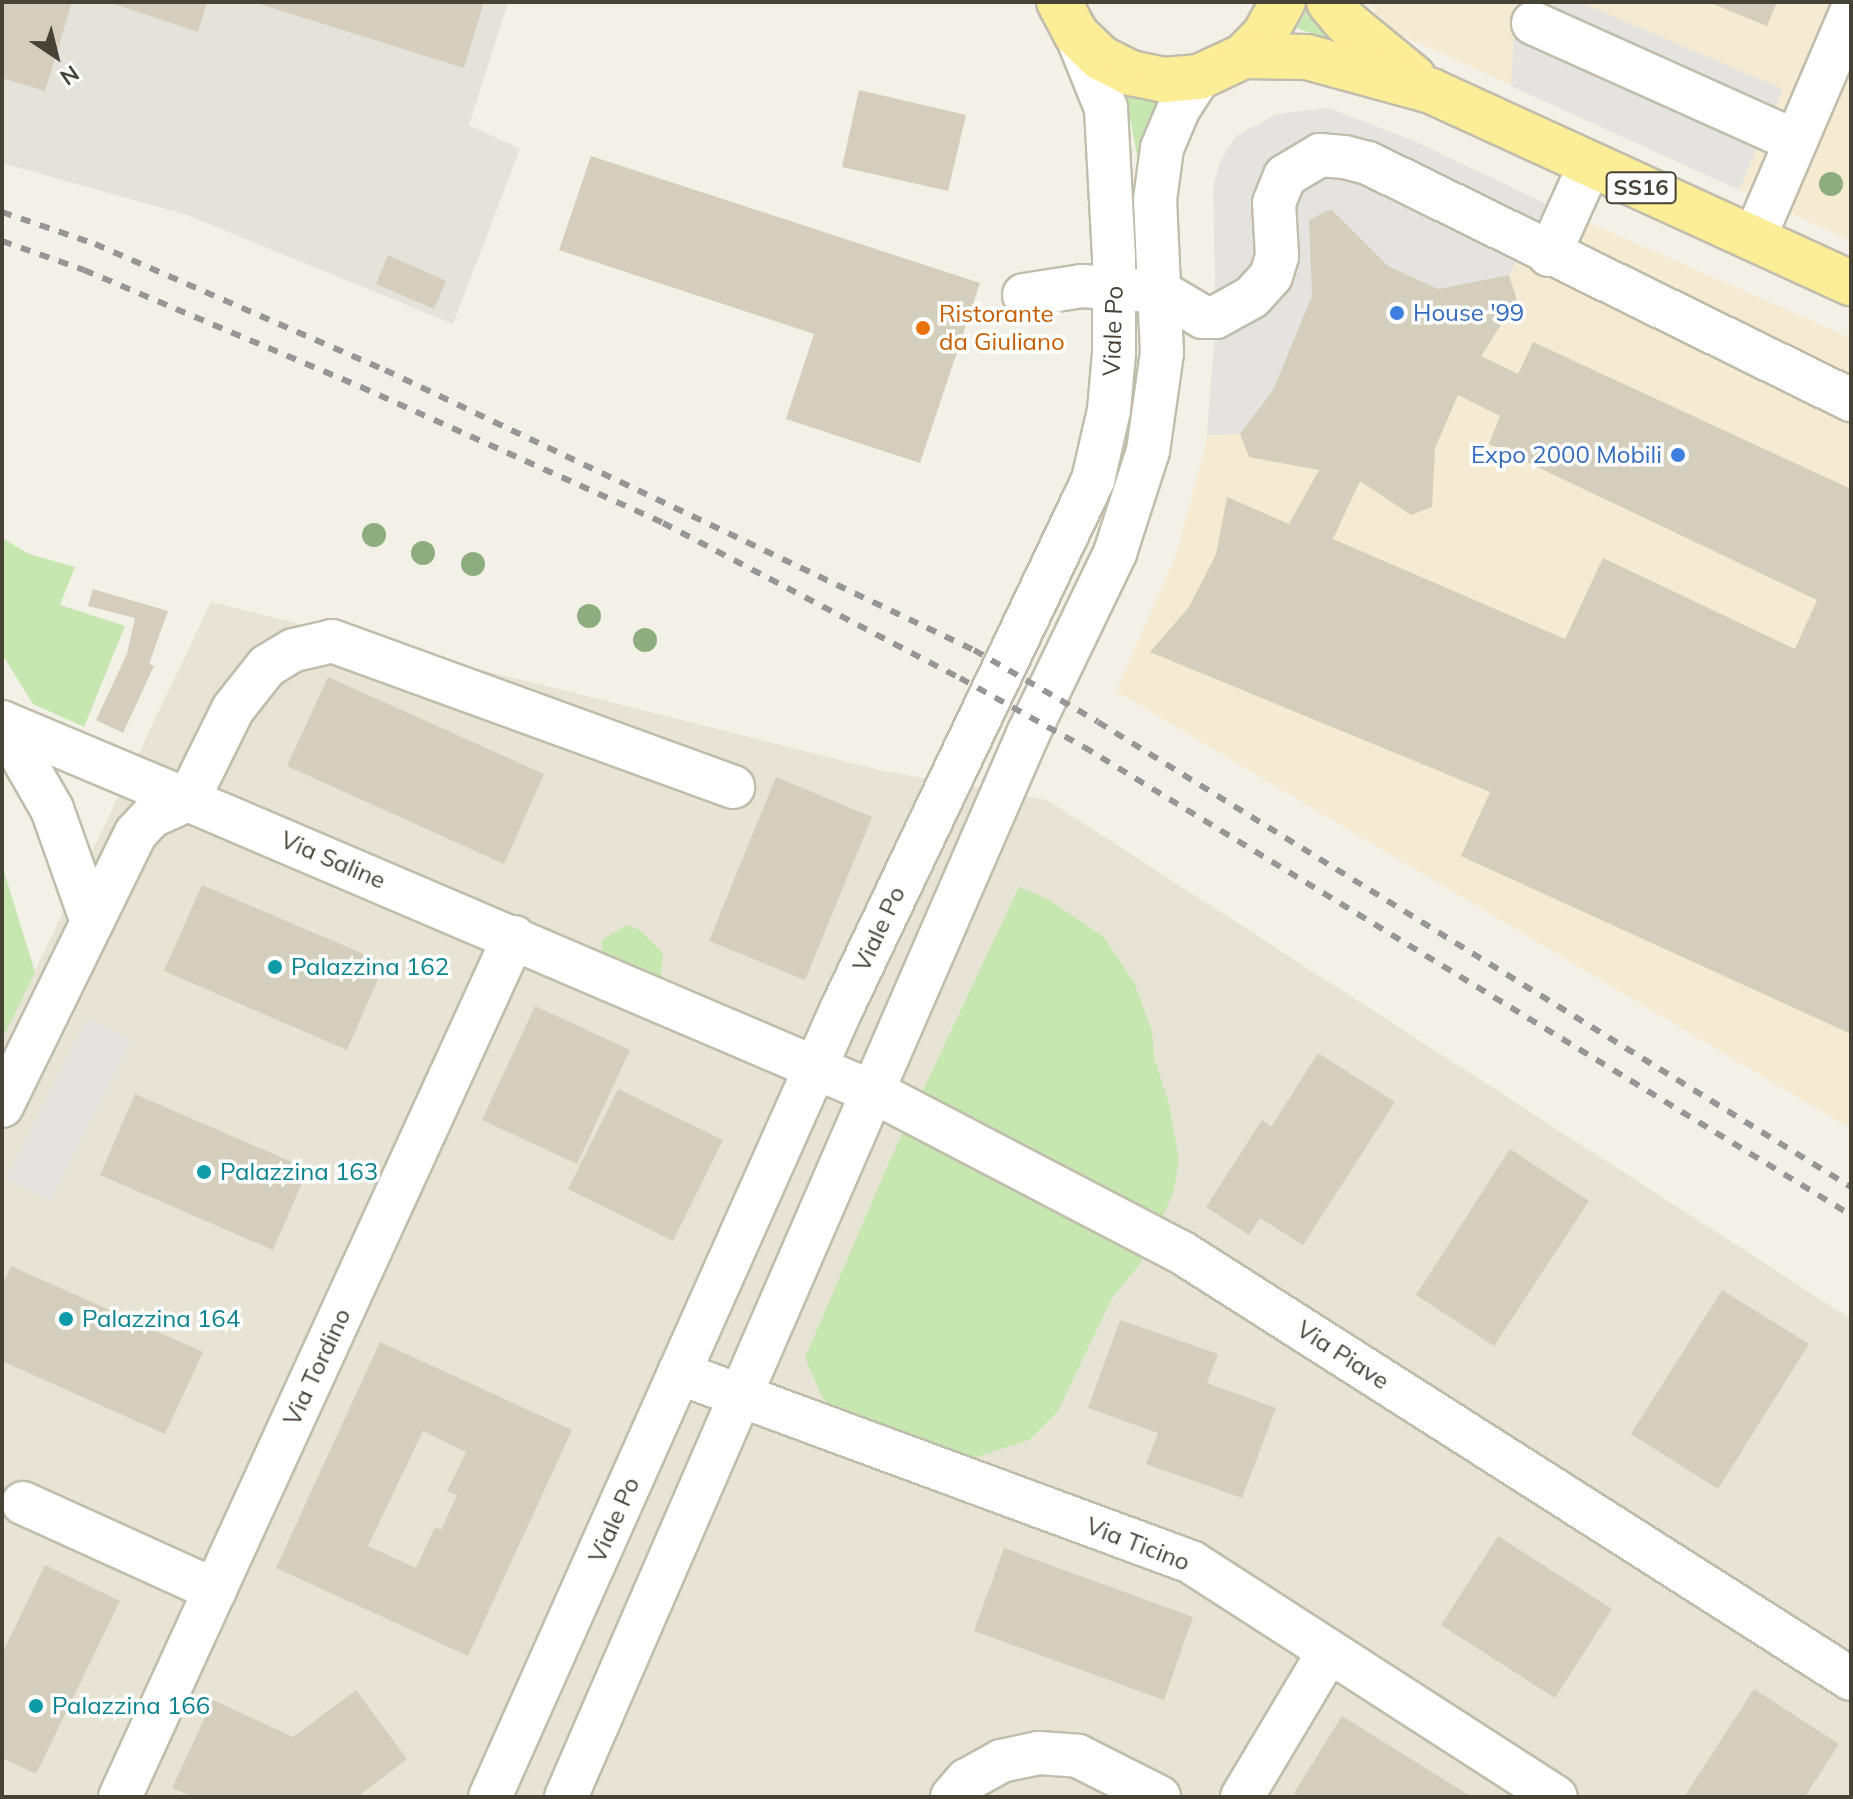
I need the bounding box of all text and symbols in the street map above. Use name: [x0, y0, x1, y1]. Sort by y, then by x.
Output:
north arrow: [16, 16, 96, 96]
text: N: [55, 59, 85, 92]
road number: SS16: [1605, 170, 1677, 206]
street label: Viale Po: [1097, 285, 1129, 377]
place label: House '99: [1413, 299, 1524, 327]
place label: Ristorante da Giuliano: [939, 300, 1065, 356]
marker: House '99: [1388, 304, 1406, 322]
marker: Ristorante da Giuliano: [914, 319, 932, 337]
place label: Expo 2000 Mobili: [1471, 441, 1662, 469]
marker: Expo 2000 Mobili: [1669, 446, 1687, 464]
street label: Via Saline: [276, 825, 390, 895]
street label: Viale Po: [847, 882, 911, 976]
place label: Palazzina 162: [291, 953, 449, 981]
marker: Palazzina 162: [266, 958, 284, 976]
place label: Palazzina 163: [220, 1158, 378, 1186]
marker: Palazzina 163: [195, 1163, 213, 1181]
street label: Via Tordino: [277, 1304, 357, 1430]
place label: Palazzina 164: [82, 1305, 240, 1333]
marker: Palazzina 164: [57, 1310, 75, 1328]
street label: Via Piave: [1291, 1315, 1395, 1395]
street label: Viale Po: [582, 1473, 646, 1567]
street label: Via Ticino: [1082, 1511, 1194, 1577]
place label: Palazzina 166: [52, 1692, 210, 1720]
marker: Palazzina 166: [27, 1697, 45, 1715]

